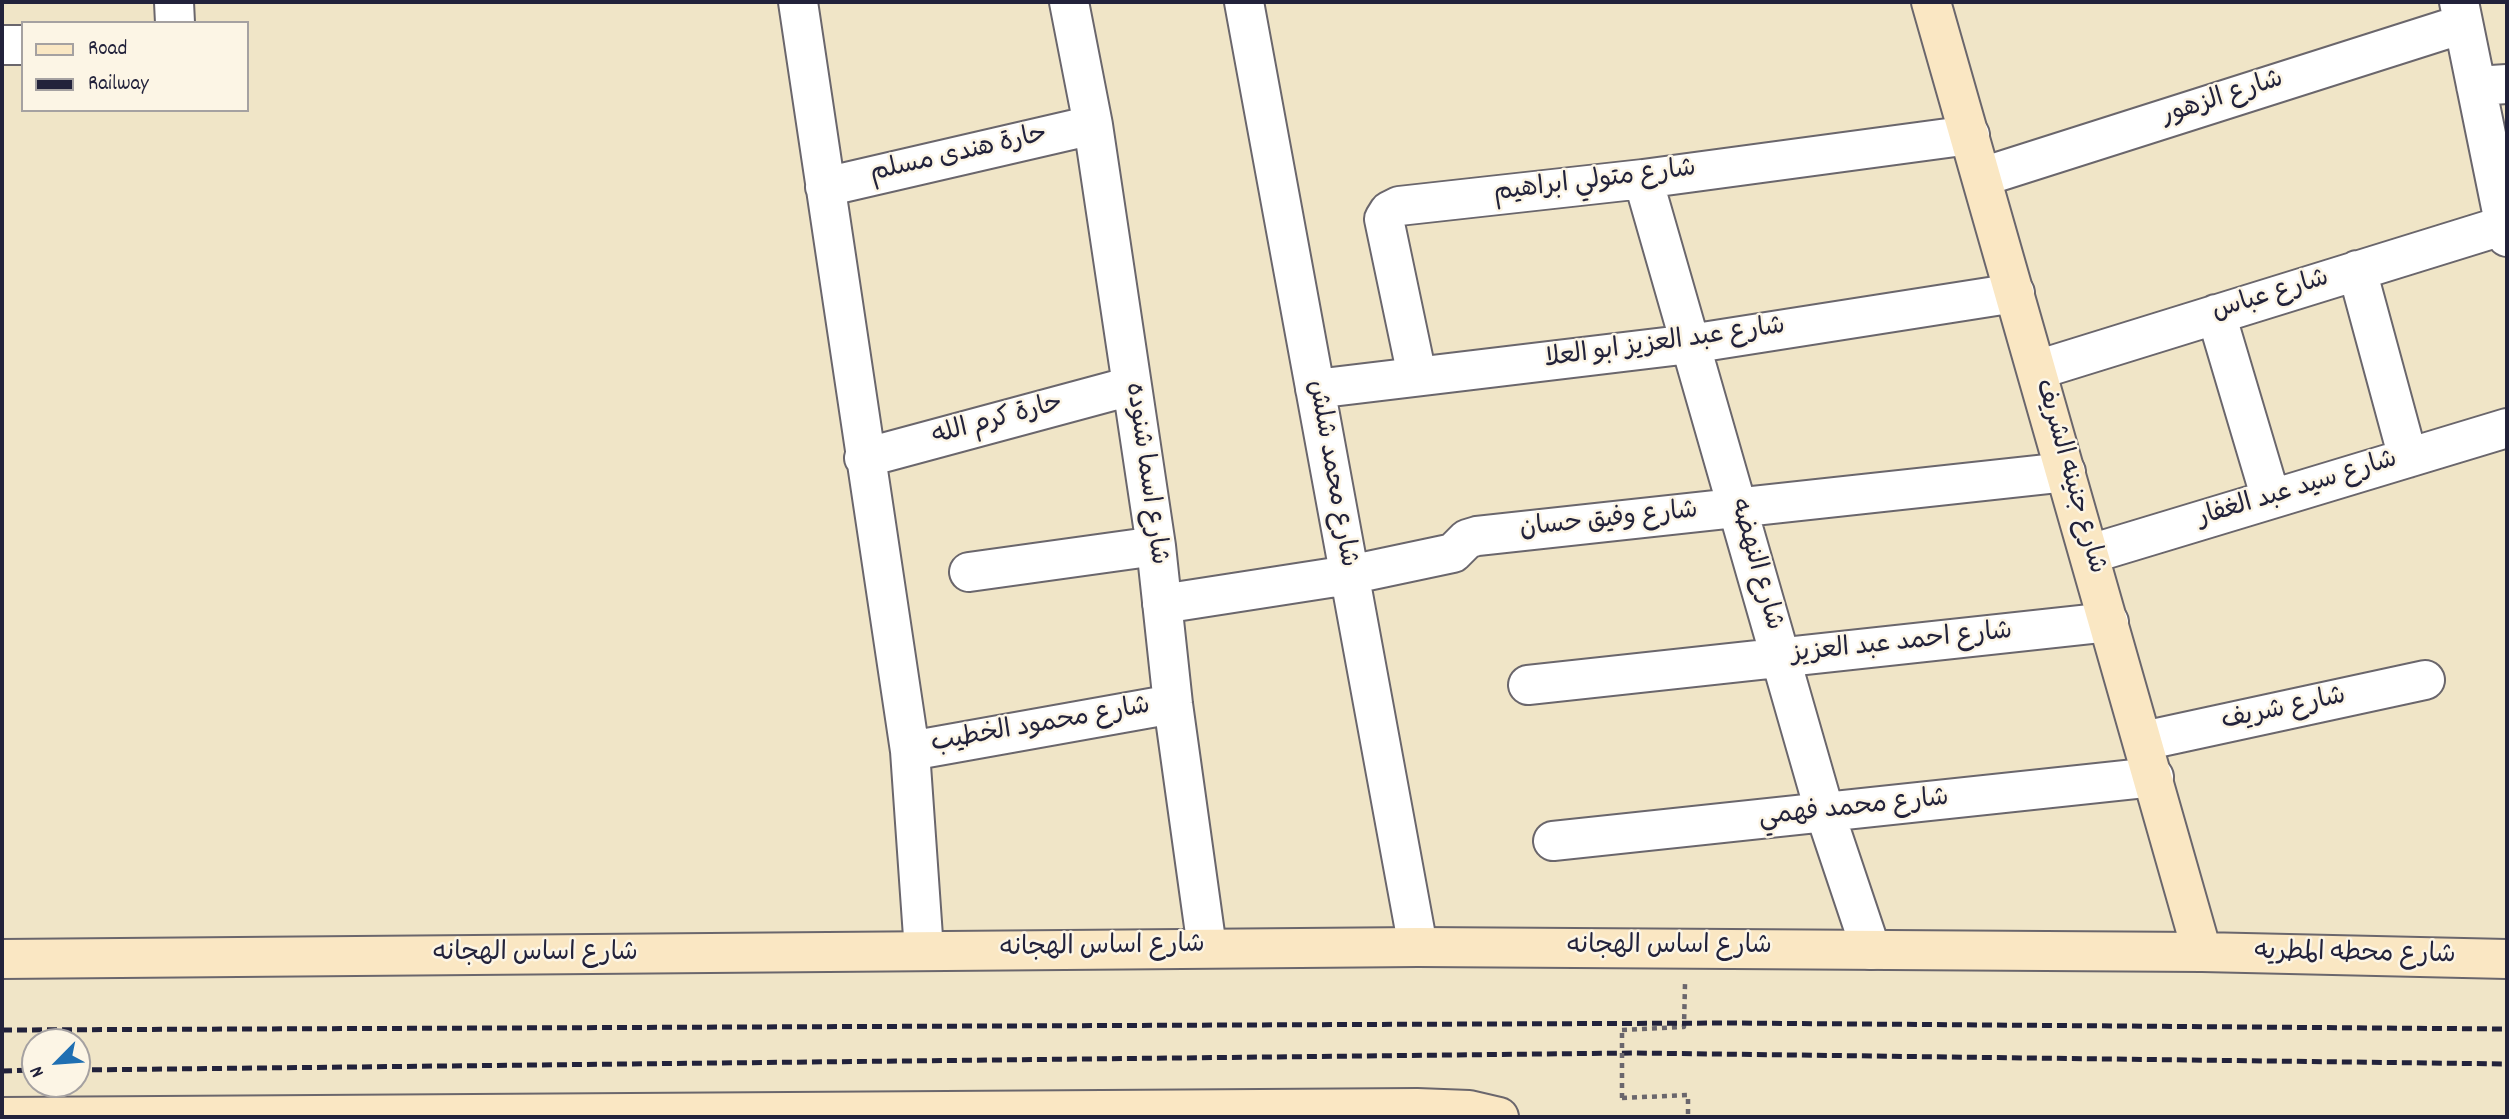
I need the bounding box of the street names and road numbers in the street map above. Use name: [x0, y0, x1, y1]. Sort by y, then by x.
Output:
street label: شارع الزهور: [2158, 66, 2288, 134]
street label: حارة هندى مسلم: [867, 120, 1051, 192]
street label: شارع متولي ابراهيم: [1492, 155, 1698, 211]
street label: شارع عباس: [2209, 264, 2333, 330]
street label: شارع عبد العزيز ابو العلا: [1543, 313, 1787, 377]
street label: شارع جنينه الشريف: [2025, 376, 2111, 578]
street label: شارع محمد شلش: [1298, 378, 1362, 570]
street label: شارع اسما شنوده: [1116, 381, 1172, 567]
street label: حارة كرم الله: [929, 390, 1067, 454]
street label: شارع سيد عبد الغفار: [2195, 446, 2401, 536]
street label: شارع النهضه: [1720, 496, 1788, 634]
street label: شارع وفيق حسان: [1518, 497, 1700, 547]
street label: شارع احمد عبد العزيز: [1790, 618, 2014, 672]
street label: شارع شريف: [2219, 683, 2349, 739]
street label: شارع محمود الخطيب: [929, 692, 1153, 762]
street label: شارع محمد فهمي: [1757, 785, 1951, 835]
street label: شارع اساس الهجانه: [999, 932, 1205, 966]
street label: شارع اساس الهجانه: [1566, 932, 1772, 964]
street label: شارع اساس الهجانه: [432, 939, 638, 971]
street label: شارع محطه المطريه: [2254, 939, 2456, 973]

